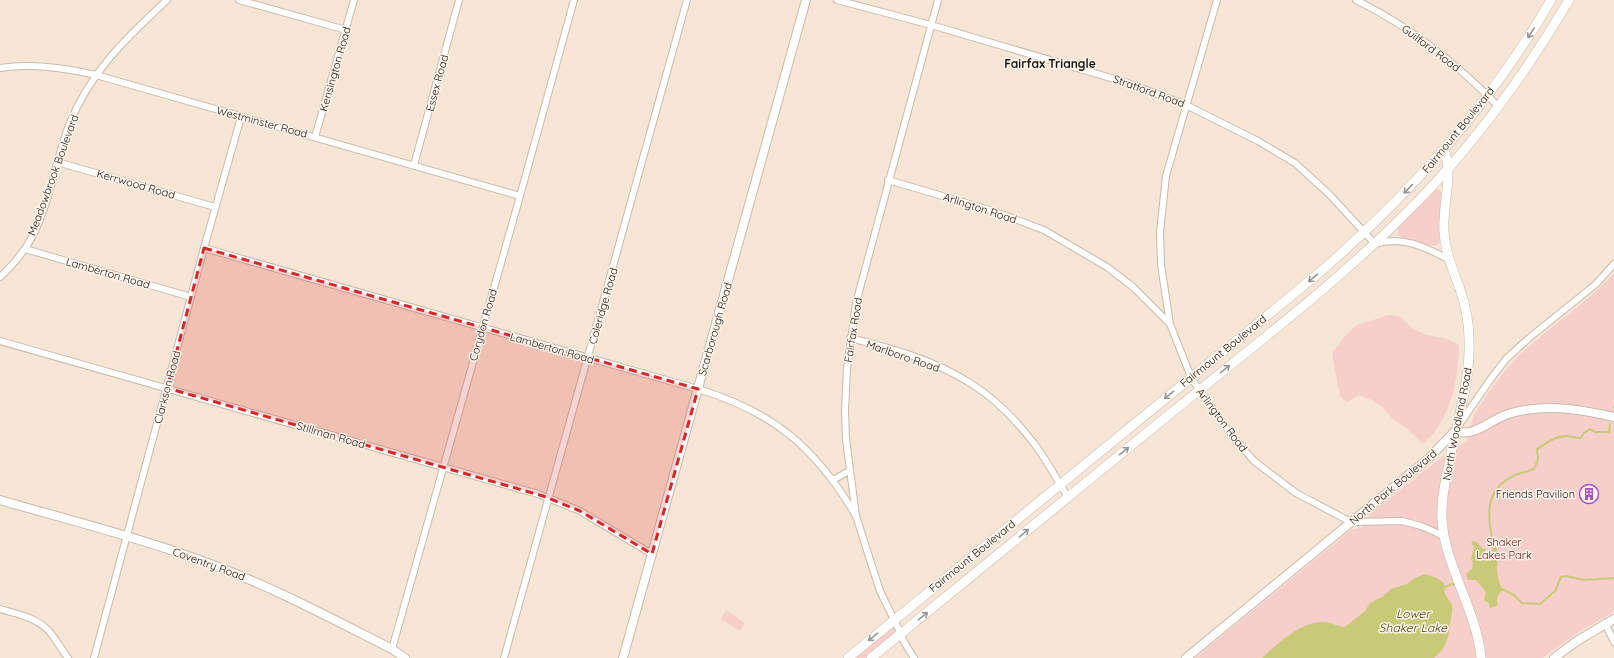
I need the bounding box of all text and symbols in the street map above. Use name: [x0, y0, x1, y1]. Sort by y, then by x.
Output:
street label: Guilford Road: [1399, 21, 1463, 75]
street label: Kensington Road: [316, 25, 354, 113]
one-way arrow: [1526, 27, 1534, 39]
street label: Essex Road: [423, 53, 451, 113]
district label: Fairfax Triangle: [1004, 56, 1096, 71]
street label: Stratford Road: [1111, 72, 1187, 110]
street label: Fairmount Boulevard: [1419, 84, 1497, 176]
street label: Westminster Road: [215, 103, 309, 141]
street label: Meadowbrook Boulevard: [24, 112, 82, 238]
street label: Kerrwood Road: [95, 166, 177, 202]
one-way arrow: [1403, 184, 1413, 194]
street label: Arlington Road: [941, 190, 1019, 226]
street label: Lamberton Road: [64, 254, 152, 292]
street label: Coleridge Road: [585, 266, 621, 346]
one-way arrow: [1307, 273, 1318, 282]
street label: Scarborough Road: [695, 281, 735, 377]
street label: Corydon Road: [466, 287, 500, 363]
street label: Fairfax Road: [841, 297, 865, 363]
street label: Fairmount Boulevard: [1177, 312, 1269, 390]
street label: Lamberton Road: [508, 329, 596, 367]
street label: Marlboro Road: [864, 337, 942, 375]
street label: Clarkson Road: [151, 349, 183, 425]
one-way arrow: [1220, 364, 1231, 373]
street label: North Woodland Road: [1439, 366, 1475, 482]
street label: Arlington Road: [1193, 385, 1251, 455]
one-way arrow: [1163, 391, 1174, 400]
street label: Stillman Road: [295, 419, 367, 451]
one-way arrow: [1119, 446, 1130, 455]
street label: North Park Boulevard: [1346, 446, 1440, 528]
building icon: Friends Pavilion: [1578, 483, 1600, 505]
place label: Friends Pavilion: [1496, 487, 1575, 501]
street label: Fairmount Boulevard: [926, 517, 1018, 595]
one-way arrow: [1018, 529, 1029, 538]
park label: Shaker Lakes Park: [1476, 535, 1532, 562]
street label: Coventry Road: [171, 544, 247, 584]
water label: Lower Shaker Lake: [1379, 606, 1448, 635]
one-way arrow: [918, 611, 929, 620]
one-way arrow: [868, 633, 879, 642]

